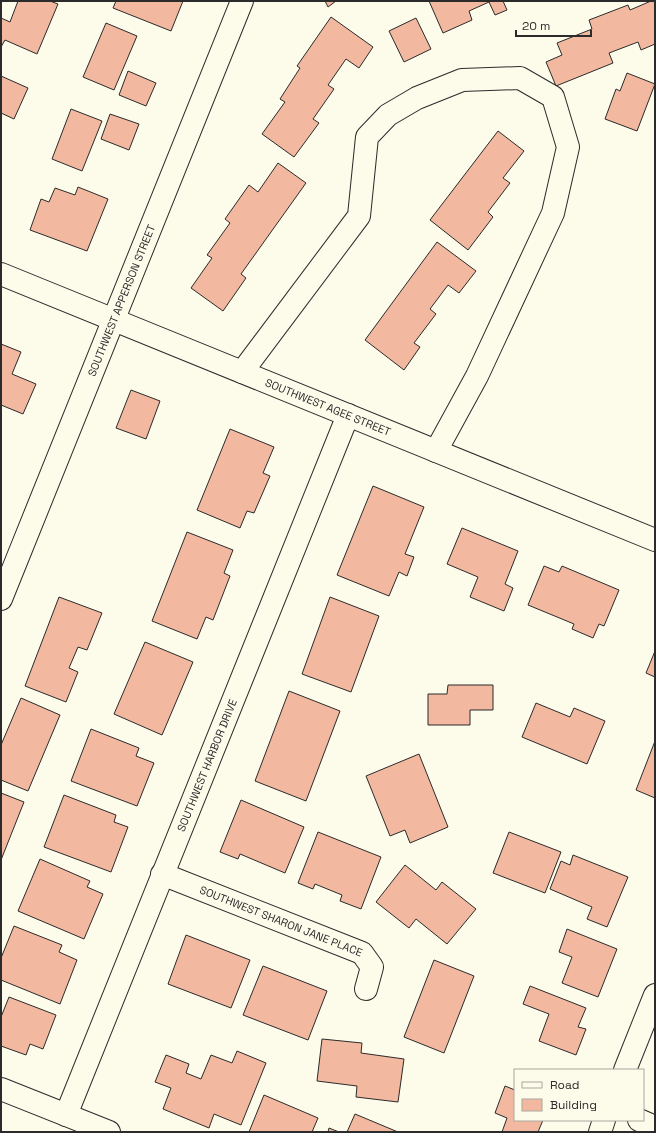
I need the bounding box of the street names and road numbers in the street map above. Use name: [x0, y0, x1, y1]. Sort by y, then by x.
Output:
street label: SOUTHWEST APPERSON STREET: [84, 222, 158, 378]
street label: SOUTHWEST AGEE STREET: [263, 375, 393, 439]
street label: SOUTHWEST HARBOR DRIVE: [174, 697, 240, 834]
street label: SOUTHWEST SHARON JANE PLACE: [198, 883, 365, 959]

